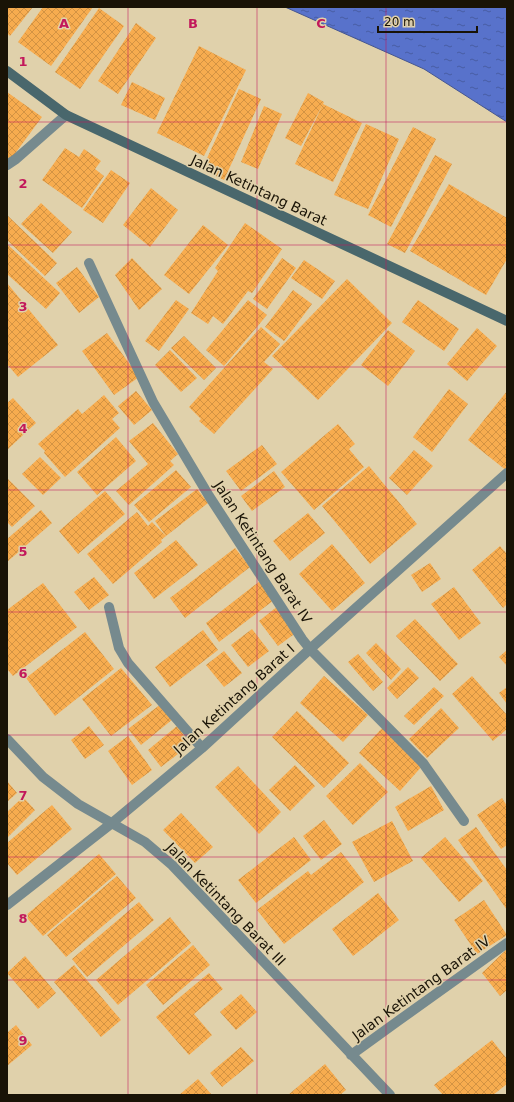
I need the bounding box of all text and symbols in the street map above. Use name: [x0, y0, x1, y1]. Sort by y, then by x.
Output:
scale bar: [378, 8, 477, 34]
text: 20 m: [384, 15, 415, 29]
text: A: [59, 16, 69, 31]
text: B: [188, 16, 198, 31]
text: C: [316, 16, 326, 31]
text: 1: [18, 54, 28, 69]
street label: Jalan Ketintang Barat: [188, 151, 330, 229]
text: 2: [18, 176, 28, 191]
text: 3: [18, 299, 28, 314]
text: 4: [18, 421, 28, 436]
street label: Jalan Ketintang Barat IV: [210, 477, 315, 626]
text: 5: [18, 544, 28, 559]
street label: Jalan Ketintang Barat I: [170, 641, 298, 758]
text: 6: [18, 666, 28, 681]
text: 7: [18, 788, 28, 803]
street label: Jalan Ketintang Barat III: [162, 838, 289, 969]
text: 8: [18, 911, 28, 926]
street label: Jalan Ketintang Barat IV: [348, 932, 493, 1044]
text: 9: [18, 1033, 28, 1048]

